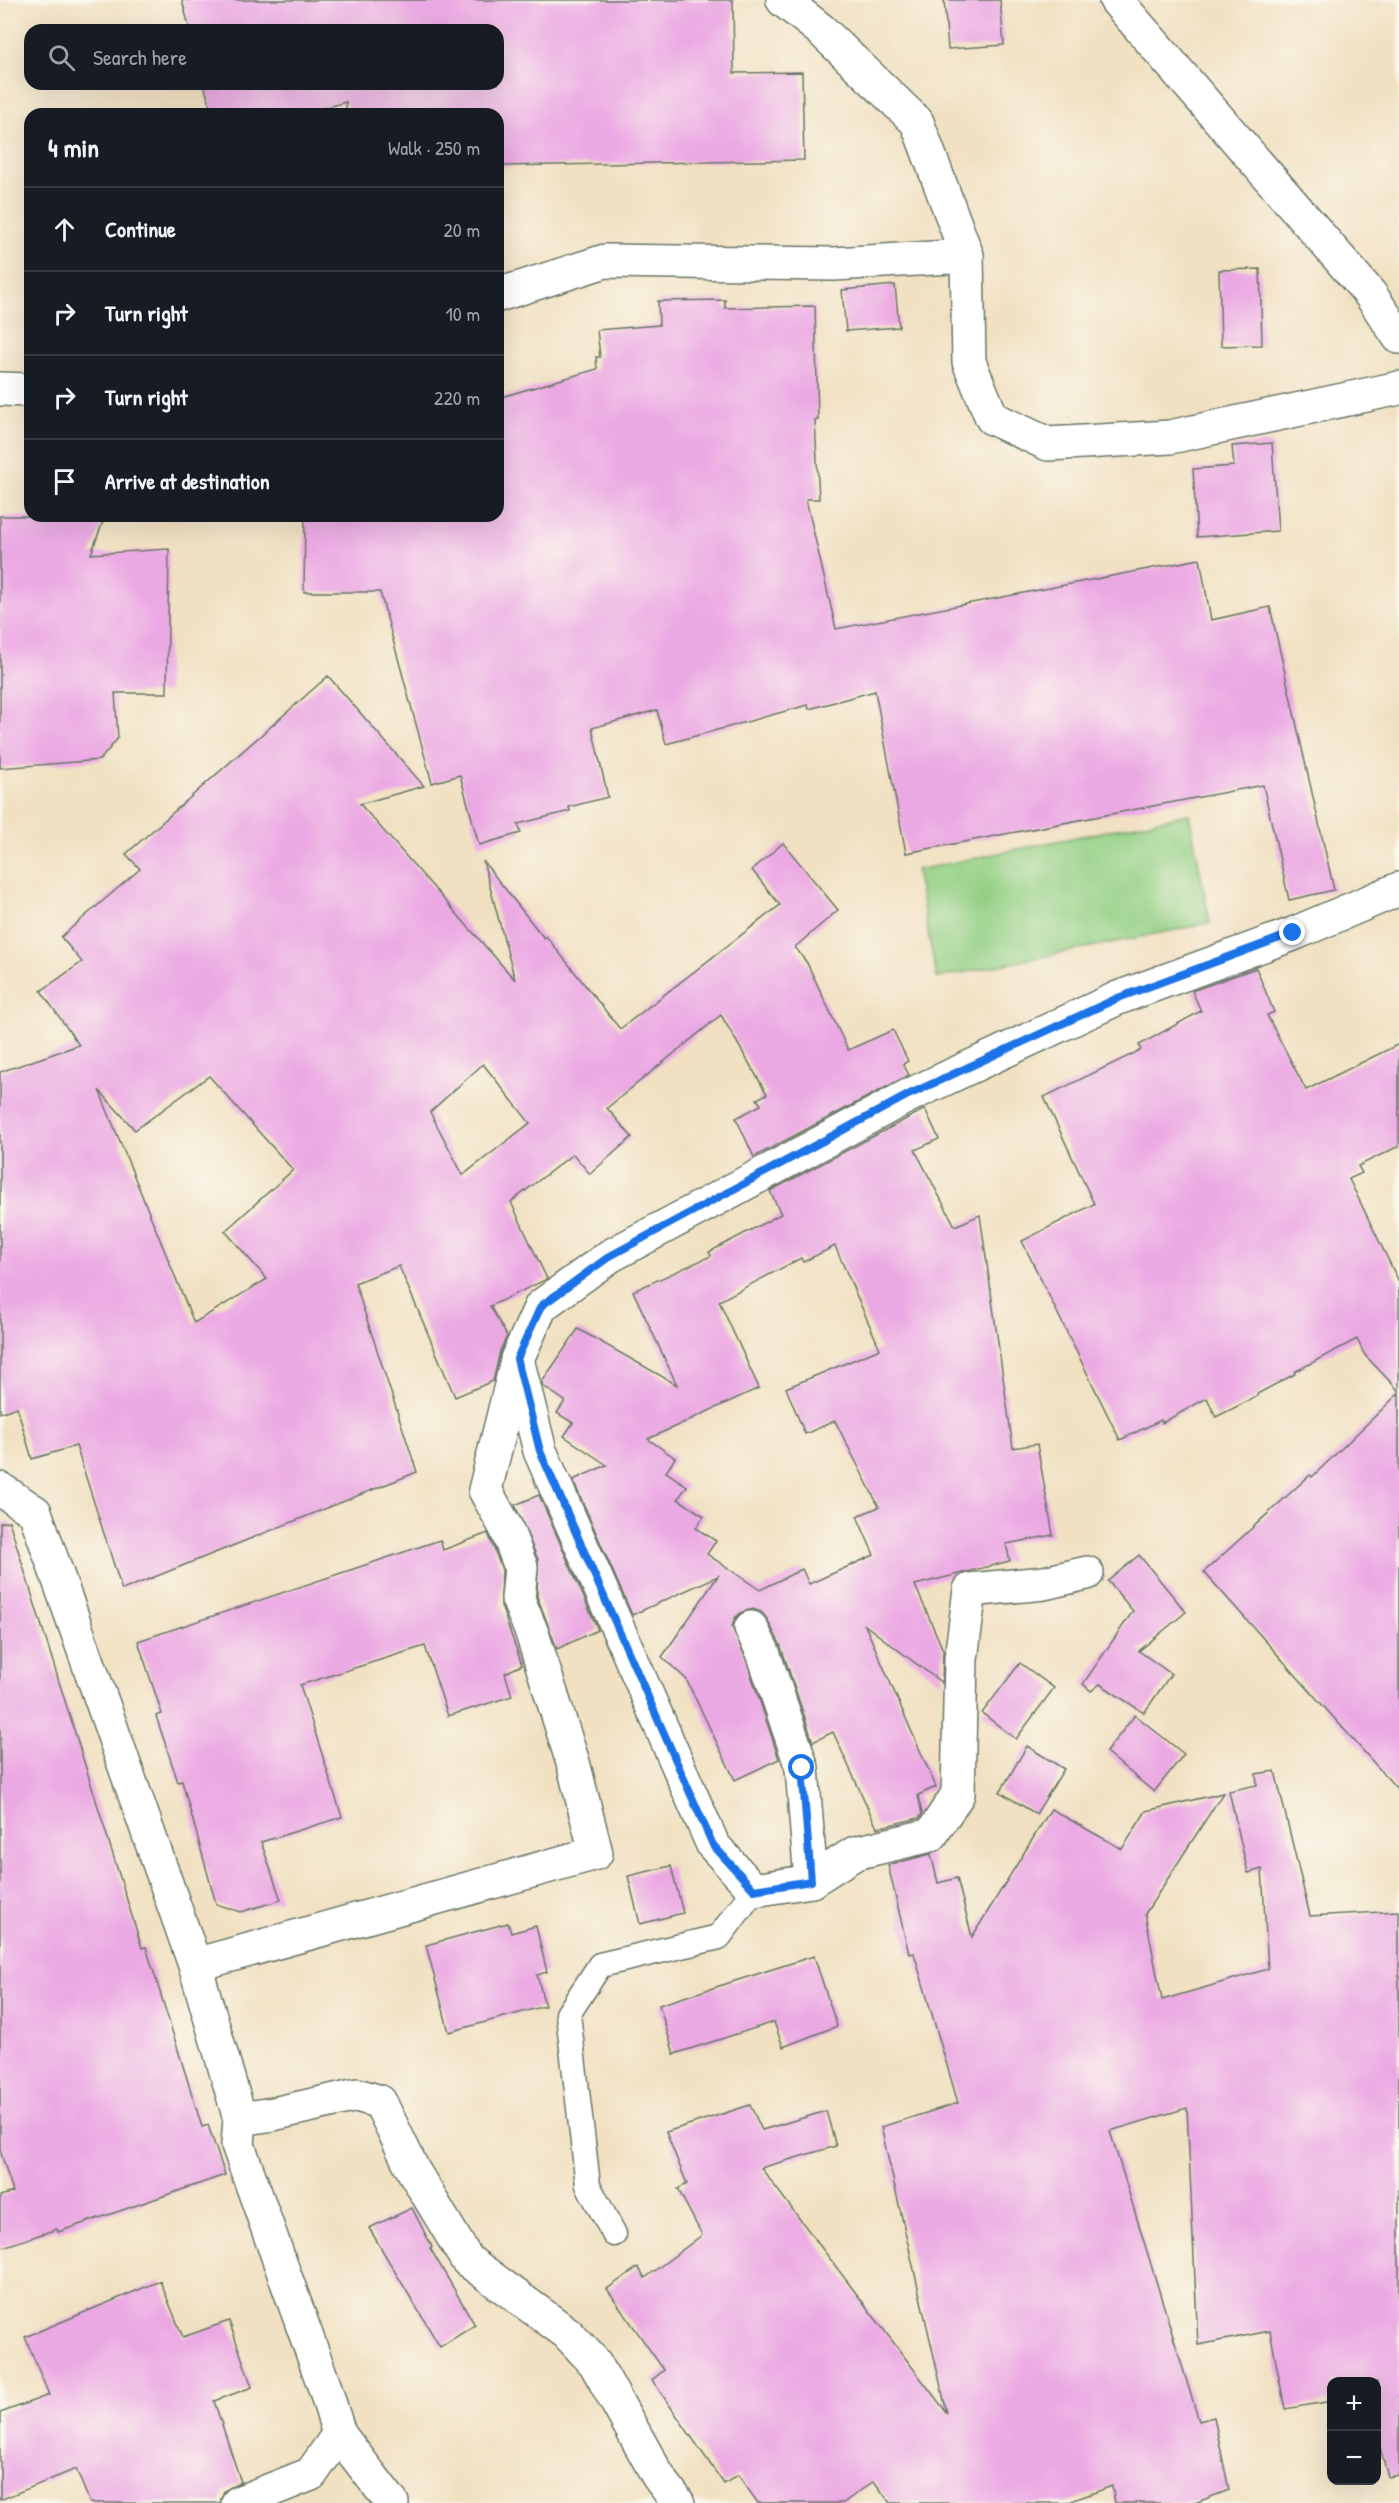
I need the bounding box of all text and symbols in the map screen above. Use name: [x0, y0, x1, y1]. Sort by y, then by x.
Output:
search box: [24, 24, 504, 90]
icon: search: [45, 41, 78, 74]
text: Search here: [93, 42, 187, 72]
text: 4 min: [48, 130, 99, 165]
text: Walk · 250 m: [388, 134, 480, 161]
icon: ahead: [48, 213, 81, 246]
text: Continue: [105, 214, 176, 244]
text: 20 m: [443, 216, 480, 243]
icon: right: [48, 297, 81, 330]
text: Turn right: [105, 298, 188, 328]
text: 10 m: [446, 300, 480, 327]
icon: right: [48, 381, 81, 414]
text: Turn right: [105, 382, 188, 412]
text: 220 m: [434, 384, 480, 411]
icon: arrive: [48, 465, 81, 498]
text: Arrive at destination: [105, 466, 270, 496]
route end: [1279, 919, 1305, 945]
route start: [788, 1754, 814, 1780]
map controls: [1327, 2377, 1381, 2485]
button: +: [1327, 2377, 1381, 2431]
button: −: [1327, 2431, 1381, 2485]

